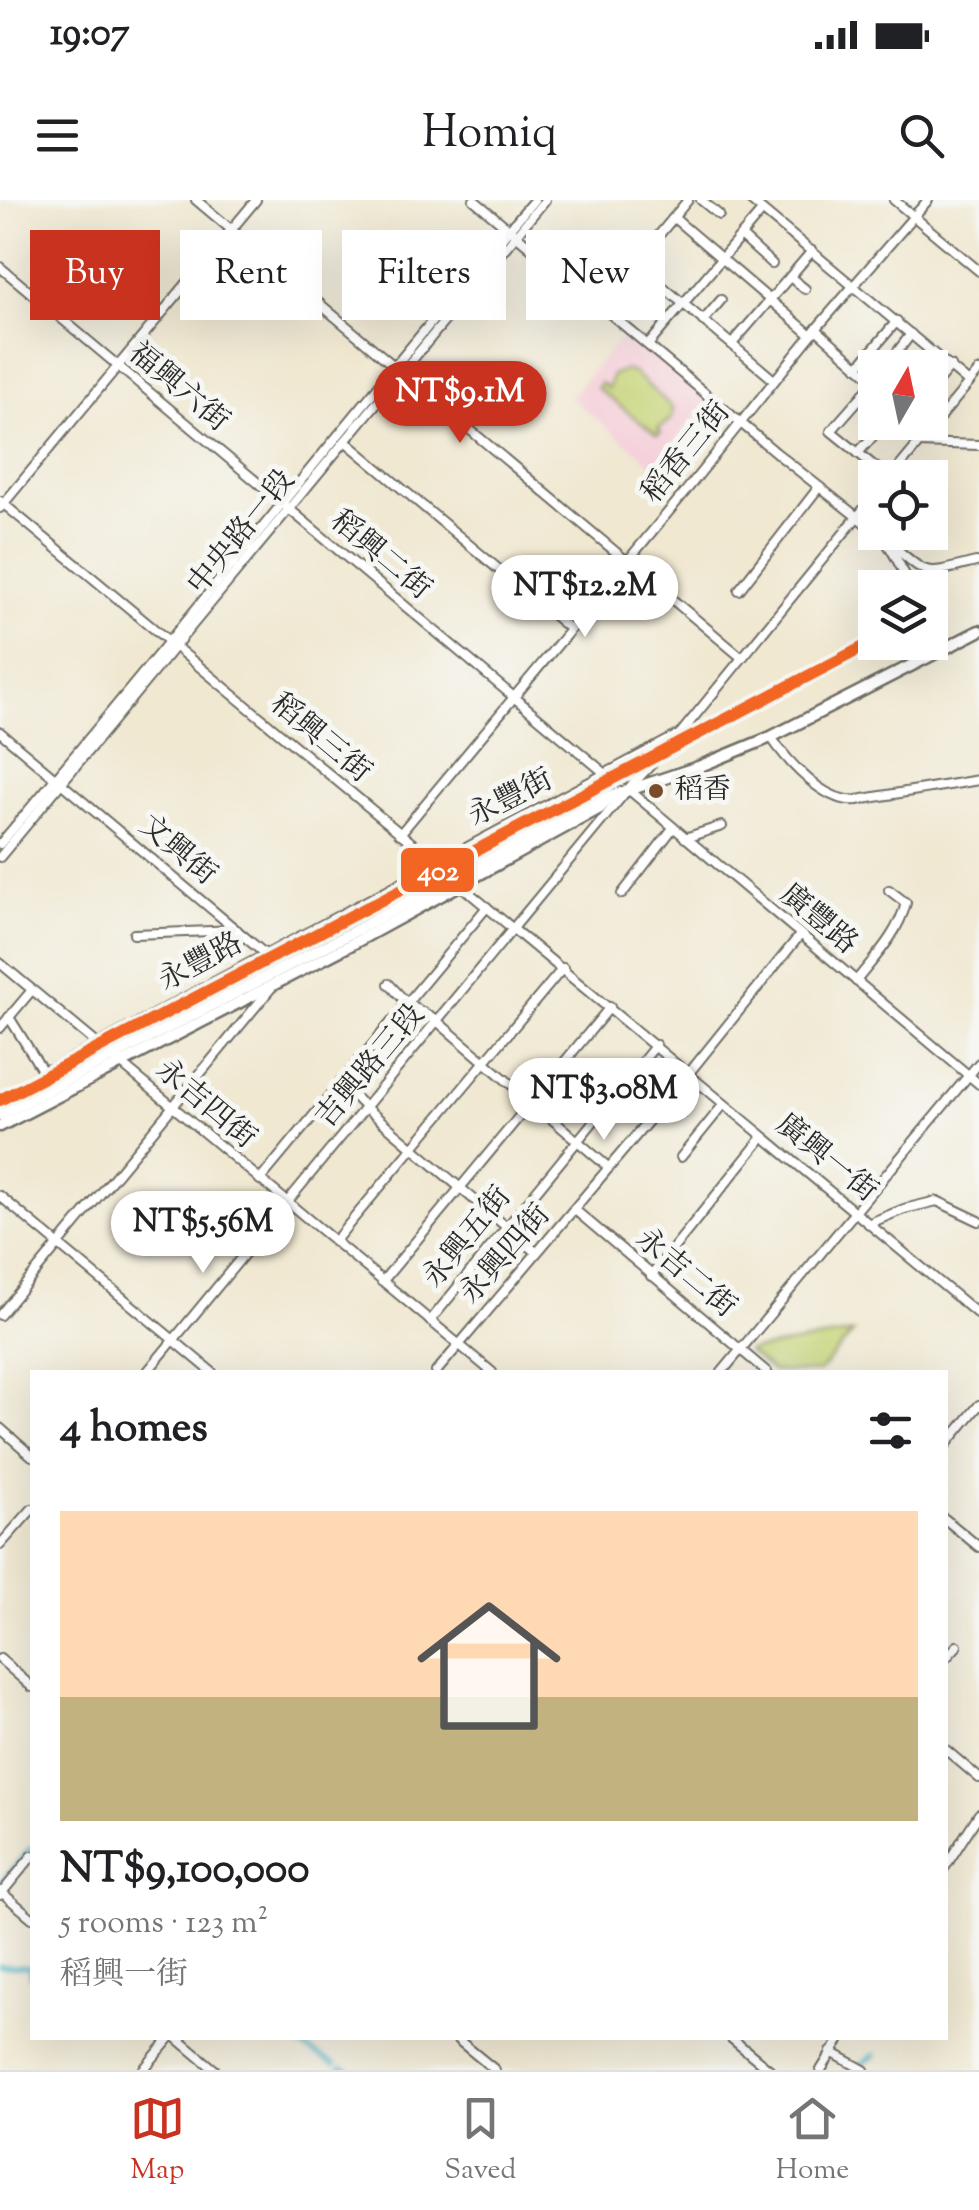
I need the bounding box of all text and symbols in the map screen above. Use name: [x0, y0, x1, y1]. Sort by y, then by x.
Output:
text: 19:07: [50, 8, 130, 62]
text: Homiq: [422, 103, 557, 168]
icon: menu: [30, 108, 85, 163]
icon: search: [894, 108, 949, 163]
chip: Buy: [30, 230, 160, 320]
chip: Rent: [180, 230, 322, 320]
chip: Filters: [342, 230, 506, 320]
chip: New: [526, 230, 665, 320]
street label: 福興六街: [118, 333, 238, 443]
north arrow: [858, 350, 948, 440]
map controls: [858, 350, 948, 660]
pin: NT$9.1M: [368, 361, 552, 446]
text: NT$9.1M: [396, 370, 525, 416]
street label: 稻香三街: [633, 393, 741, 513]
button: locate: [858, 460, 948, 550]
street label: 中央路一段: [178, 461, 306, 605]
street label: 稻興二街: [320, 501, 440, 611]
pin: NT$12.2M: [482, 555, 688, 640]
text: NT$12.2M: [513, 564, 657, 610]
button: layers: [858, 570, 948, 660]
street label: 稻興三街: [260, 684, 380, 794]
street label: 永豐街: [461, 759, 561, 839]
place label: 稻香: [675, 771, 731, 811]
marker: 稻香: [646, 781, 666, 801]
street label: 文興街: [129, 806, 225, 896]
line badge: 402: [399, 846, 476, 894]
text: 402: [416, 853, 460, 893]
street label: 廣豐路: [770, 875, 866, 965]
street label: 永豐路: [151, 923, 251, 1003]
street label: 吉興路三段: [306, 996, 436, 1138]
street label: 永吉四街: [145, 1050, 265, 1160]
pin: NT$3.08M: [501, 1058, 707, 1143]
text: NT$3.08M: [530, 1067, 678, 1113]
street label: 廣興一街: [766, 1105, 886, 1213]
street label: 永興五街: [414, 1178, 522, 1298]
pin: NT$5.56M: [100, 1191, 306, 1276]
street label: 永興四街: [450, 1196, 562, 1314]
text: NT$5.56M: [133, 1200, 273, 1246]
street label: 永吉二街: [625, 1219, 745, 1329]
text: 4 homes: [60, 1400, 208, 1460]
icon: filters: [863, 1403, 918, 1458]
icon: home: [399, 1576, 579, 1756]
text: NT$9,100,000: [60, 1841, 309, 1901]
text: 5 rooms · 123 m²: [60, 1901, 268, 1947]
text: 稻興一街: [60, 1953, 188, 1999]
tab: Map: [130, 2091, 185, 2191]
tab: Saved: [444, 2091, 516, 2191]
tab: Home: [776, 2091, 849, 2191]

